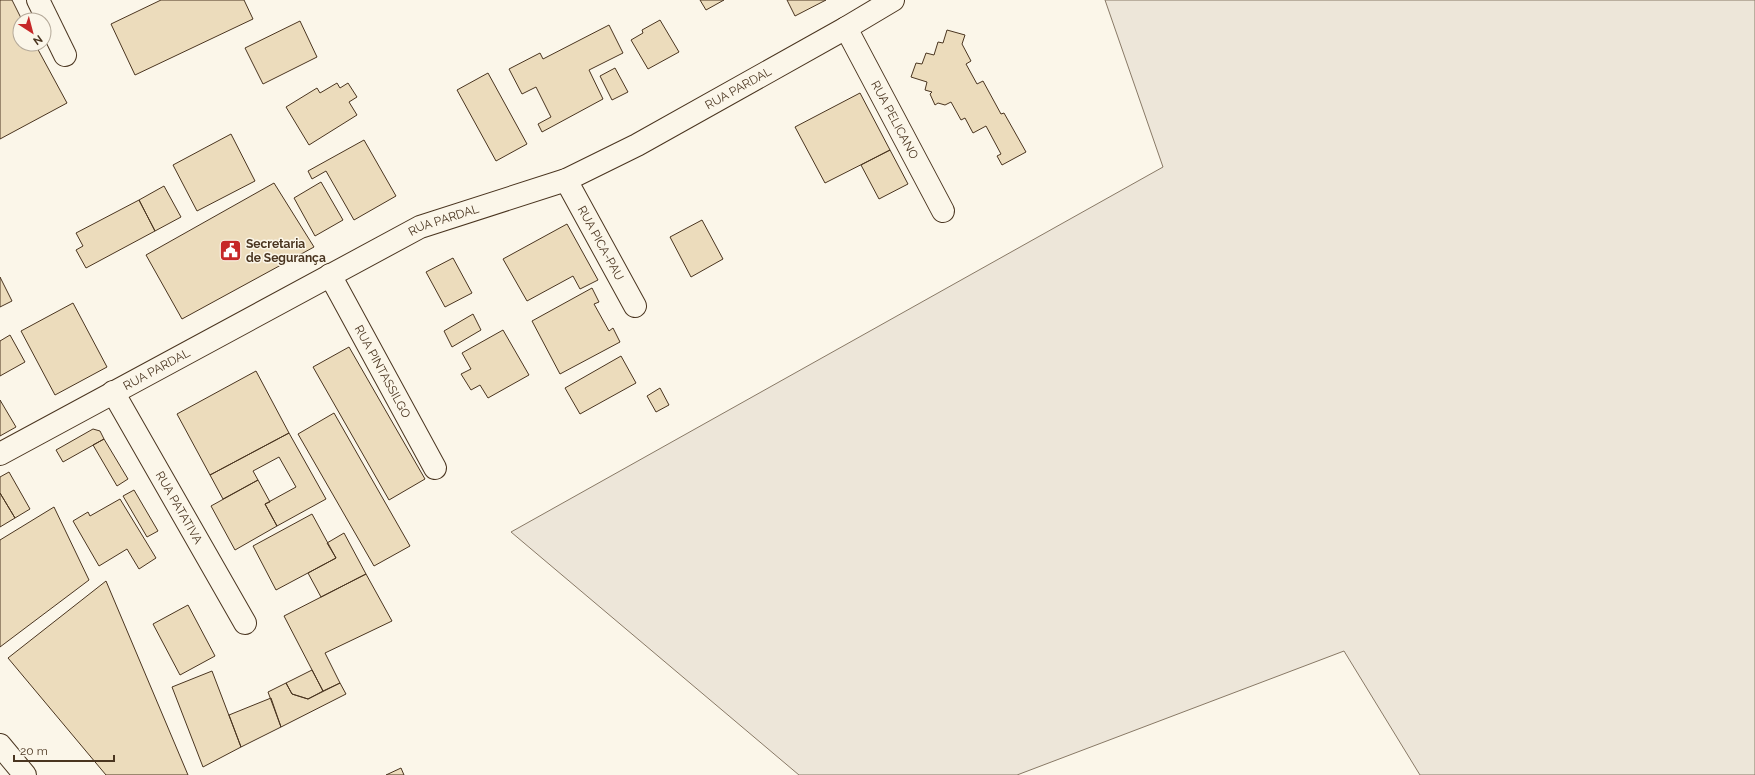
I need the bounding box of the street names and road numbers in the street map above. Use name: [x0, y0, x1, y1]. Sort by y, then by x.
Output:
street label: RUA PARDAL: [703, 64, 774, 112]
street label: RUA PELICANO: [868, 78, 921, 161]
street label: RUA PARDAL: [406, 202, 481, 239]
street label: RUA PICA-PAU: [575, 203, 627, 283]
street label: RUA PINTASSILGO: [352, 323, 413, 420]
street label: RUA PARDAL: [121, 346, 192, 393]
street label: RUA PATATIVA: [153, 469, 205, 546]

